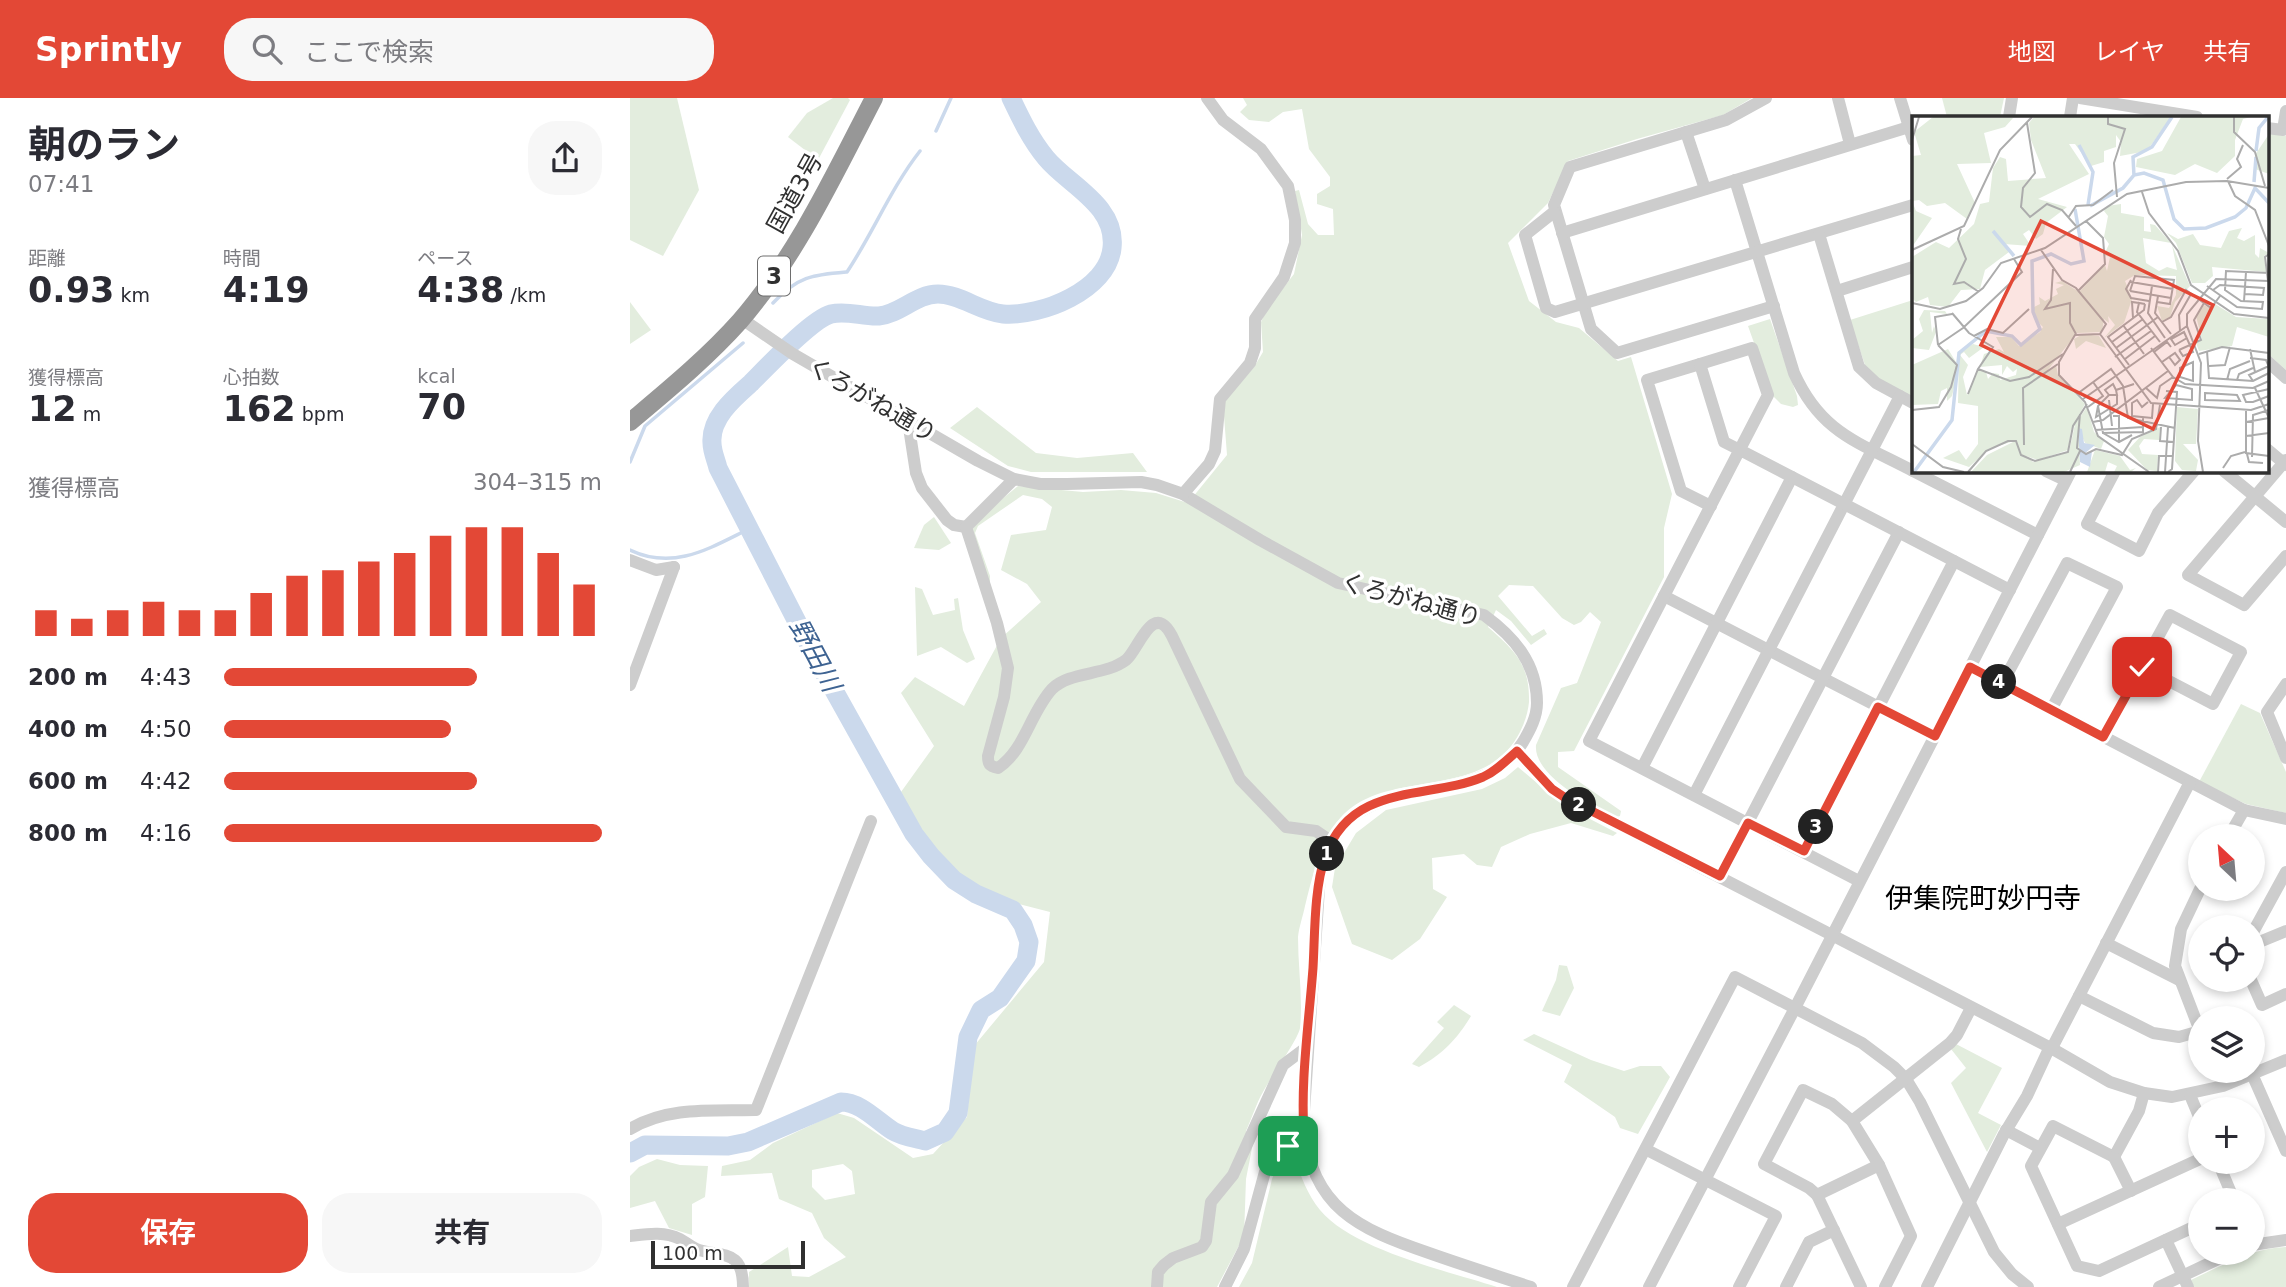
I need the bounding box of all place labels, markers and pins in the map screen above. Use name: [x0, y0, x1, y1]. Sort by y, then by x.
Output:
pin: [2112, 637, 2172, 697]
pin: 4: [1982, 664, 2016, 700]
pin: 2: [1562, 788, 1597, 822]
pin: 3: [1798, 810, 1834, 844]
pin: 1: [1310, 836, 1344, 872]
pin: [1258, 1116, 1318, 1176]

